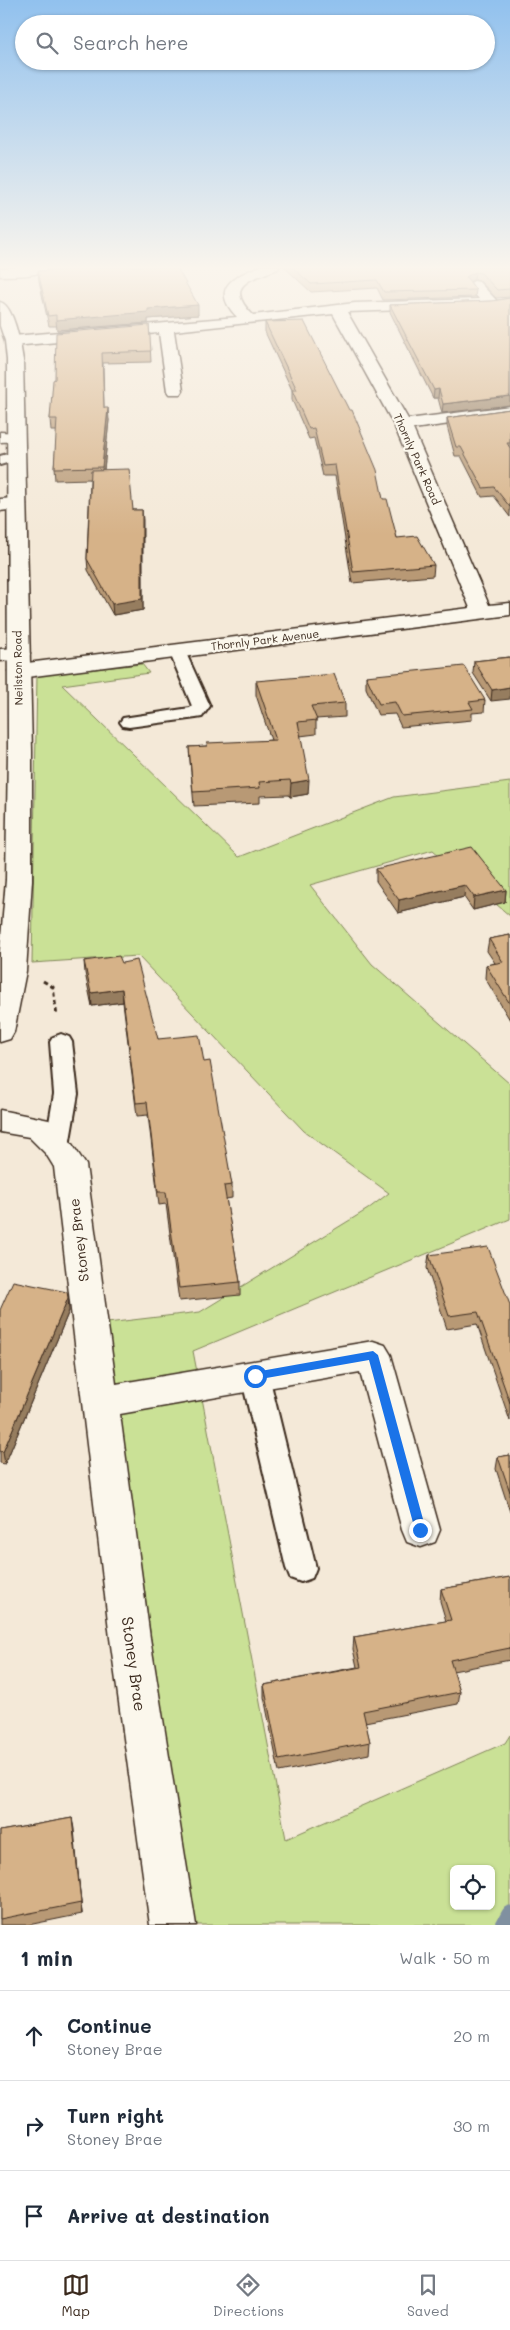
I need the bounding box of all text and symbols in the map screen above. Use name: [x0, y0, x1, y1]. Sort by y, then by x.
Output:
search box: [15, 15, 495, 70]
icon: search: [33, 29, 61, 57]
text: Search here: [73, 30, 189, 55]
street label: Thornly Park Road: [391, 411, 444, 507]
street label: Thornly Park Avenue: [210, 625, 320, 654]
street label: Neilston Road: [9, 630, 26, 706]
street label: Stoney Brae: [64, 1197, 93, 1283]
route start: [244, 1365, 267, 1388]
route end: [409, 1519, 432, 1542]
street label: Stoney Brae: [117, 1615, 152, 1713]
map controls: [450, 1865, 495, 1910]
button: locate: [450, 1865, 495, 1910]
text: 1 min: [20, 1944, 73, 1971]
text: Walk · 50 m: [399, 1947, 490, 1968]
text: Continue: [67, 2013, 152, 2038]
icon: ahead: [20, 2022, 48, 2050]
text: 20 m: [453, 2025, 490, 2046]
text: Stoney Brae: [67, 2038, 163, 2059]
text: Turn right: [67, 2103, 164, 2128]
icon: right: [20, 2112, 48, 2140]
text: 30 m: [453, 2115, 490, 2136]
text: Stoney Brae: [67, 2128, 163, 2149]
icon: arrive: [20, 2202, 48, 2230]
text: Arrive at destination: [67, 2203, 270, 2228]
tab: Map: [61, 2271, 90, 2320]
tab: Directions: [213, 2271, 284, 2320]
tab: Saved: [407, 2271, 449, 2320]

